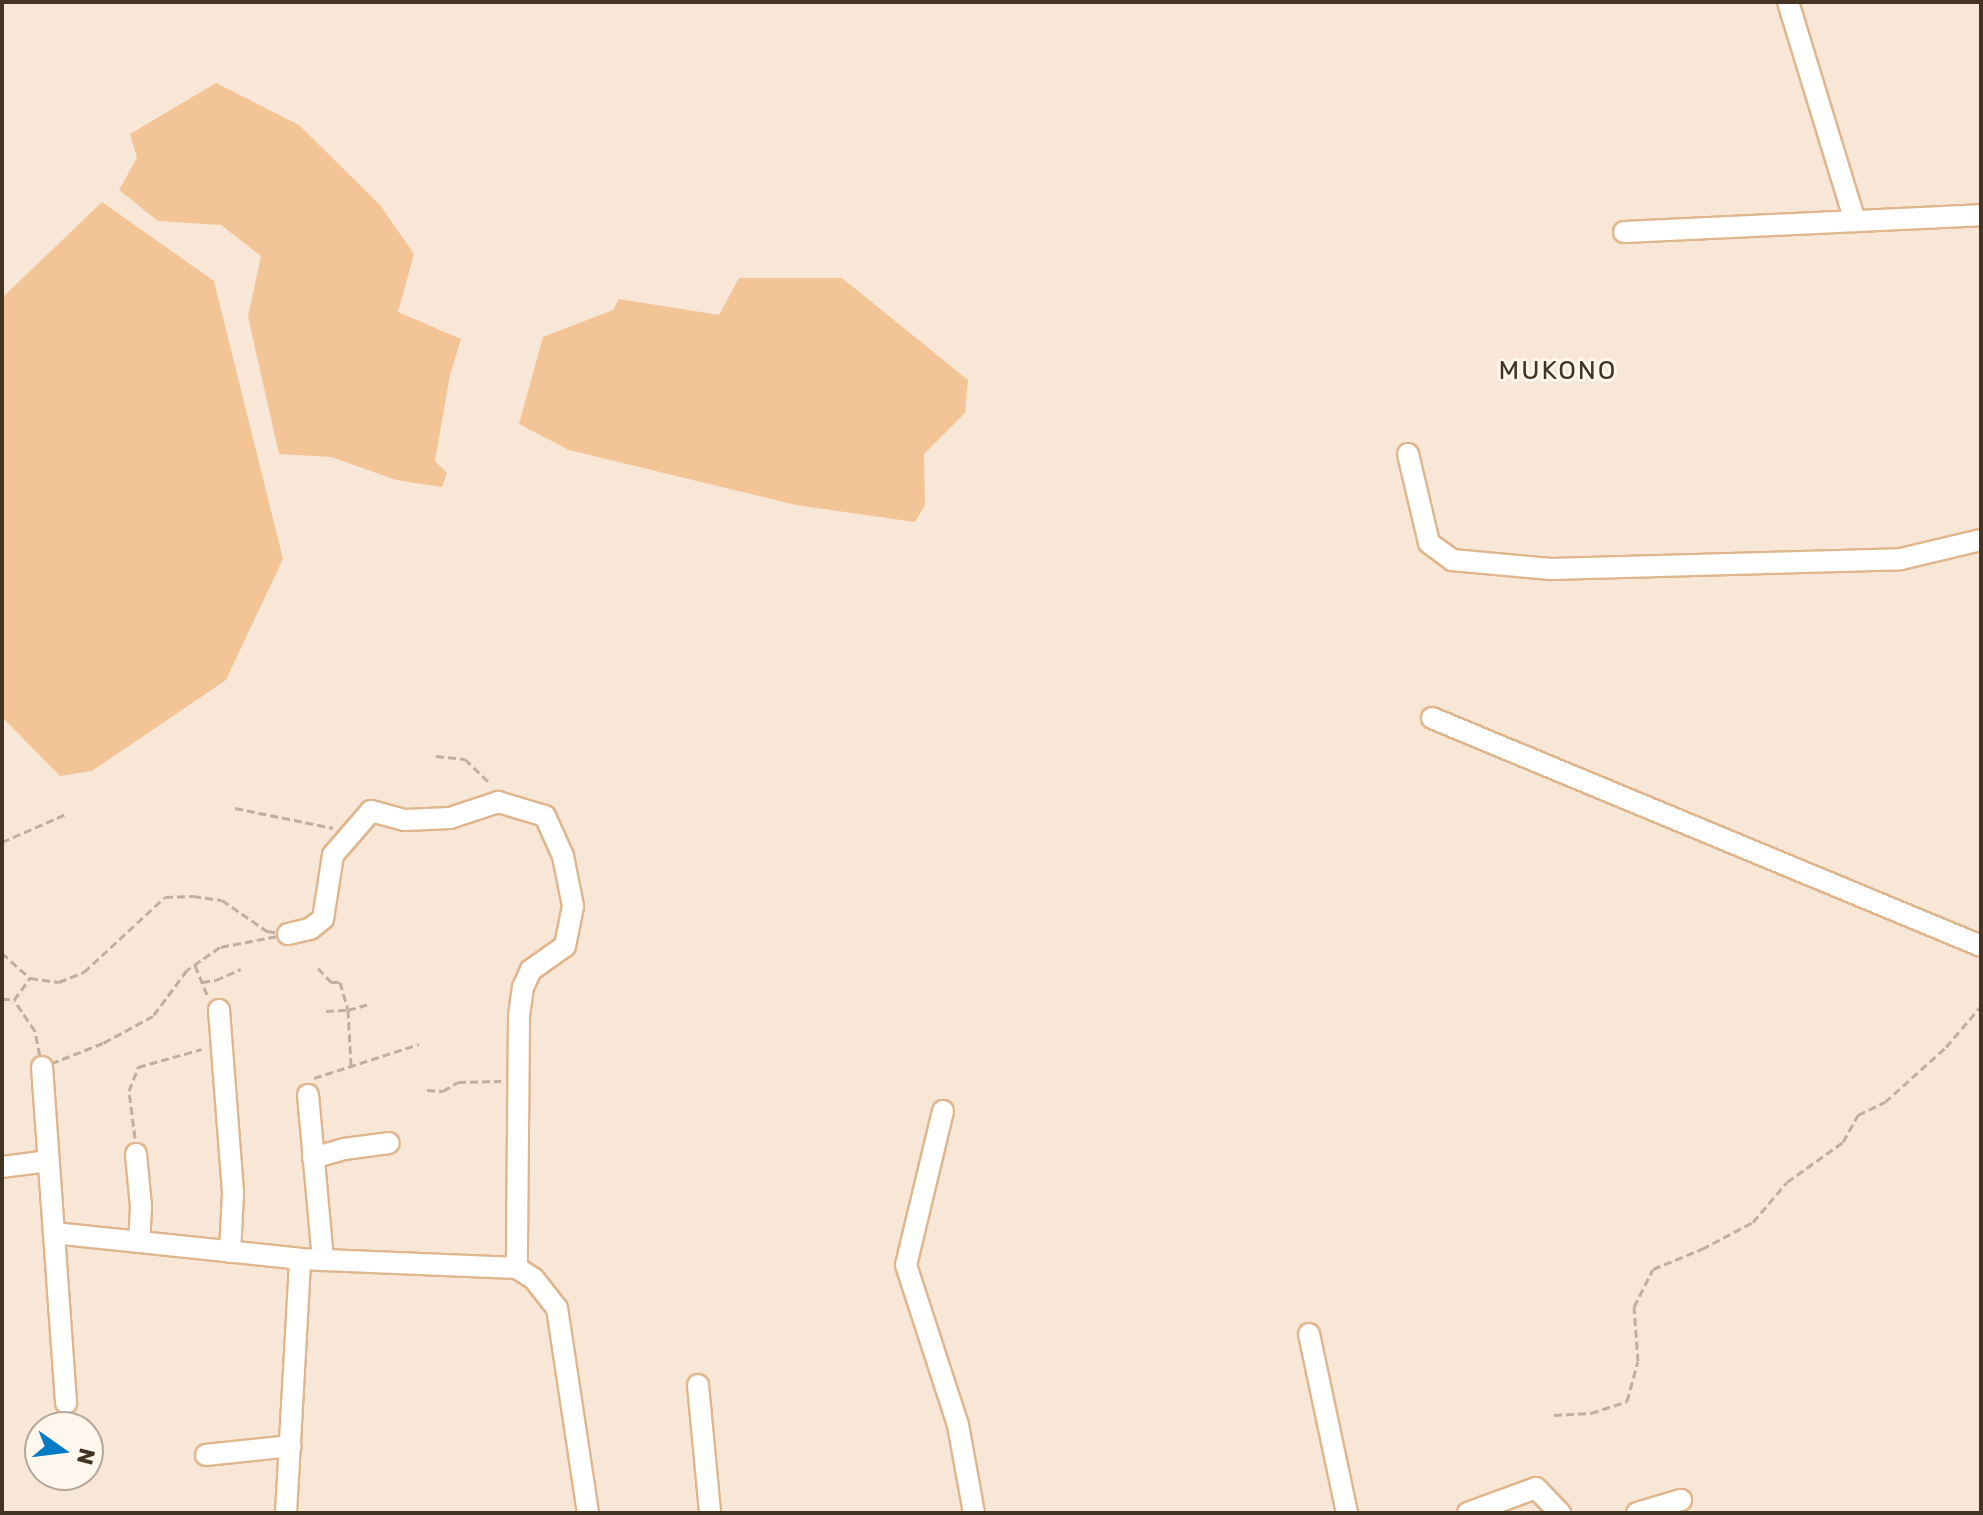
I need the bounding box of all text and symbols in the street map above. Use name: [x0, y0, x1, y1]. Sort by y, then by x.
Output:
district label: MUKONO: [1499, 355, 1617, 387]
north arrow: [24, 1411, 104, 1491]
text: N: [71, 1445, 101, 1467]

